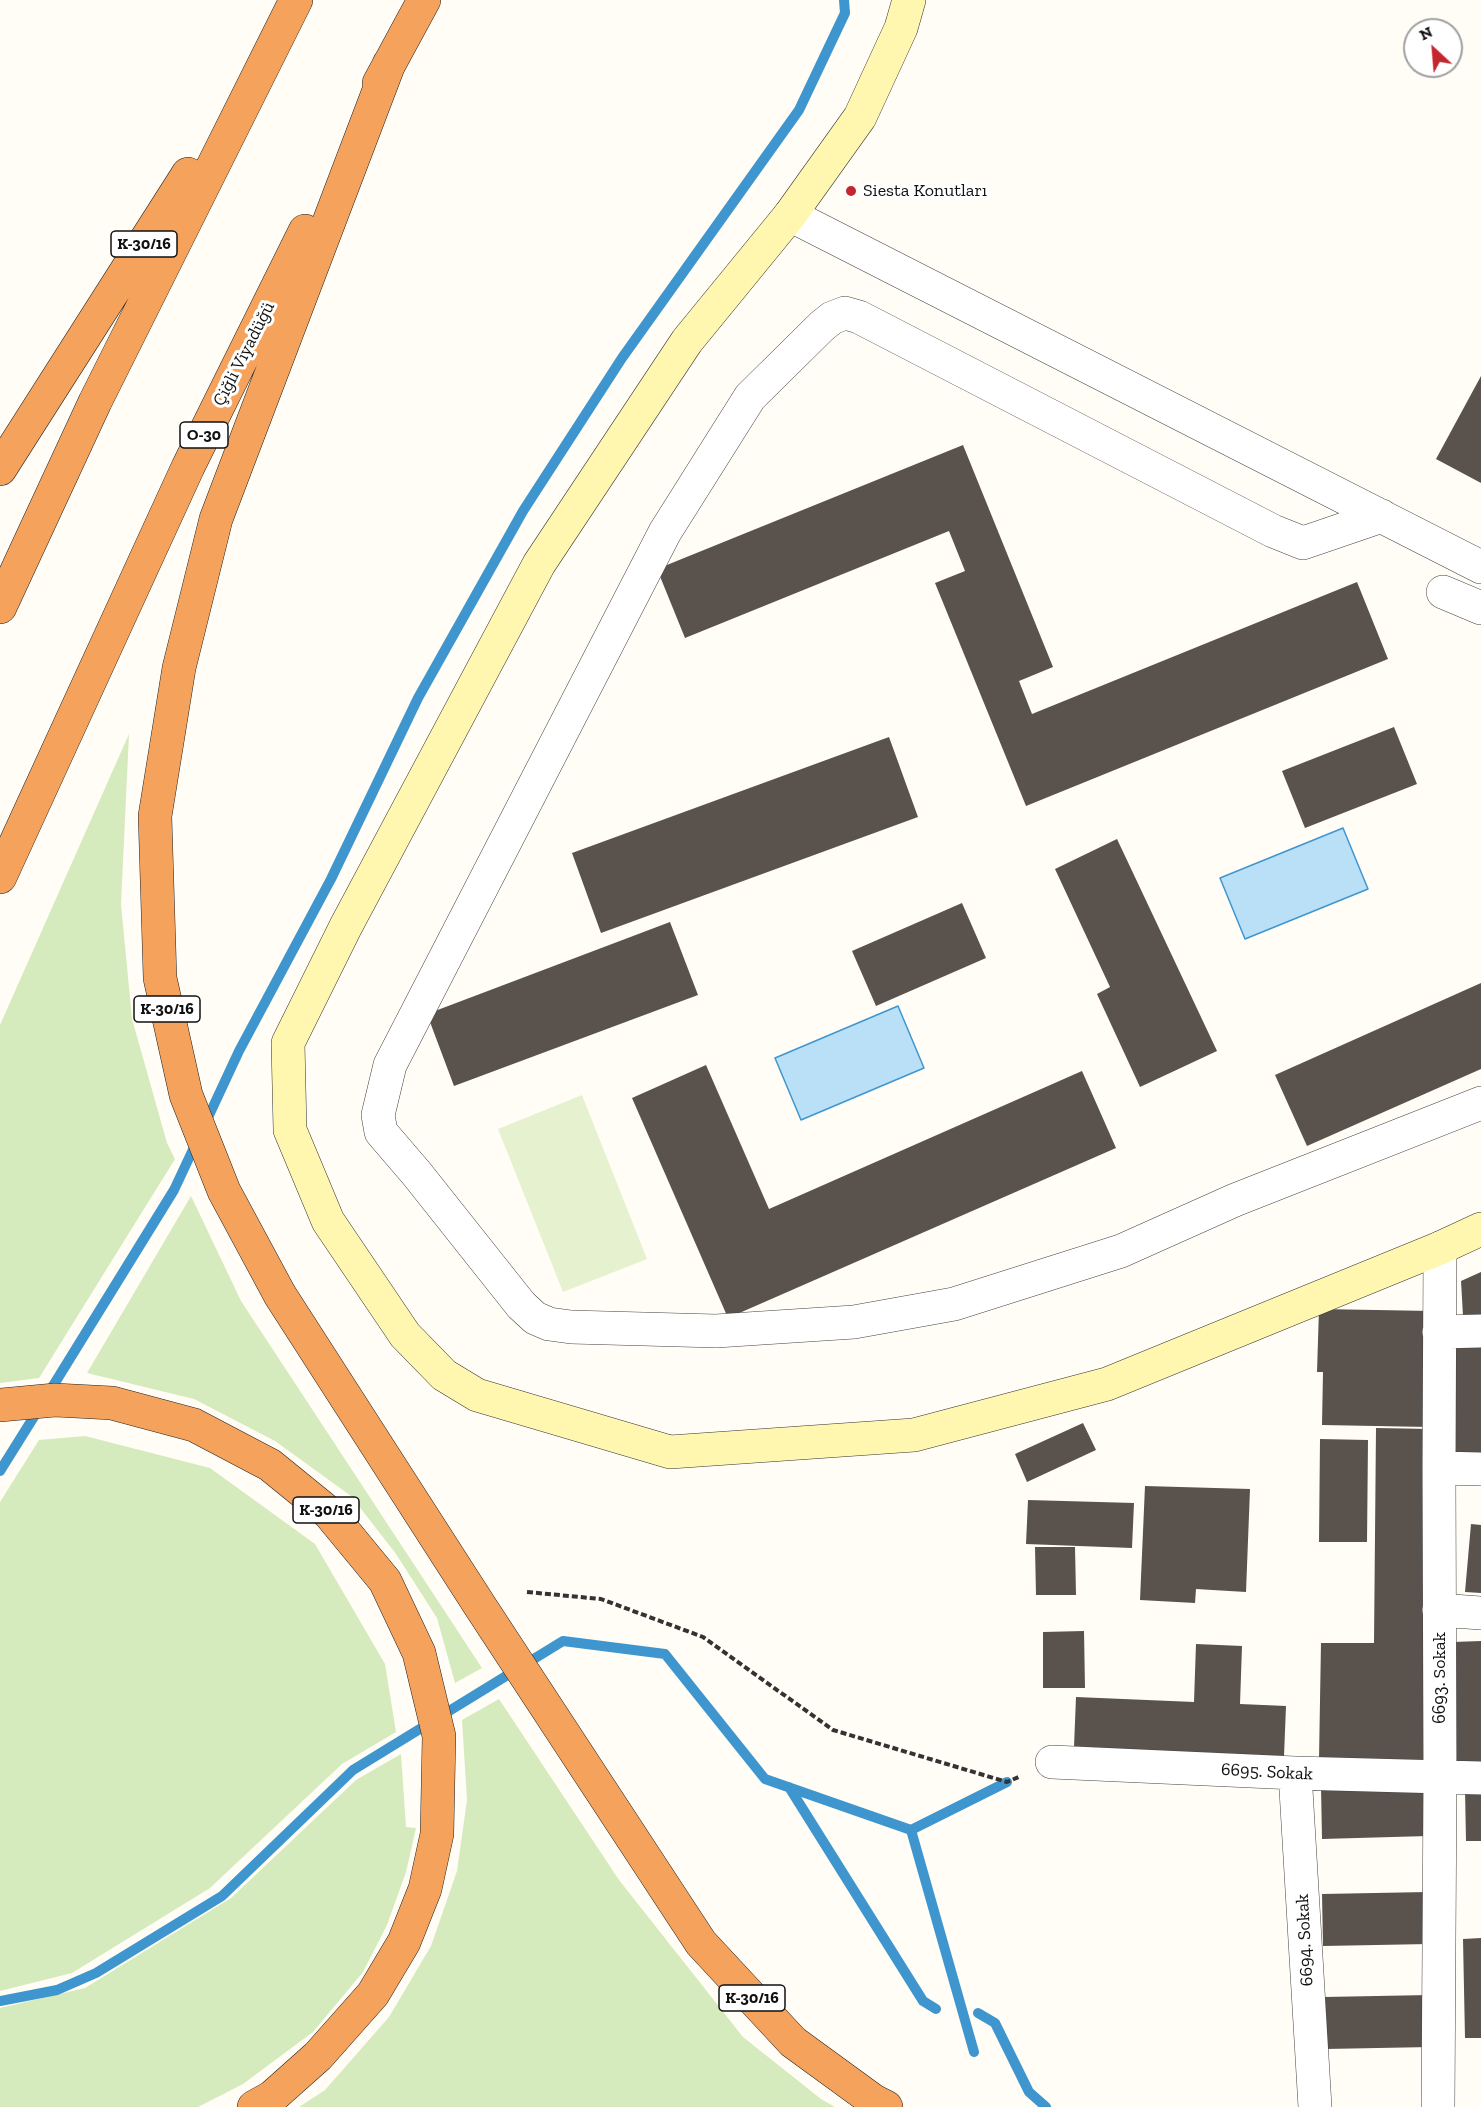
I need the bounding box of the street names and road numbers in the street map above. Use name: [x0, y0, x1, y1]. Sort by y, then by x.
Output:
road number: K-30/16: [111, 231, 177, 257]
street label: Çiğli Viyadüğü: [208, 298, 280, 410]
road number: O-30: [180, 422, 228, 448]
road number: K-30/16: [134, 996, 200, 1022]
road number: K-30/16: [293, 1497, 359, 1523]
street label: 6693. Sokak: [1429, 1632, 1451, 1724]
street label: 6695. Sokak: [1220, 1759, 1314, 1785]
street label: 6694. Sokak: [1292, 1893, 1318, 1987]
road number: K-30/16: [719, 1985, 785, 2011]

